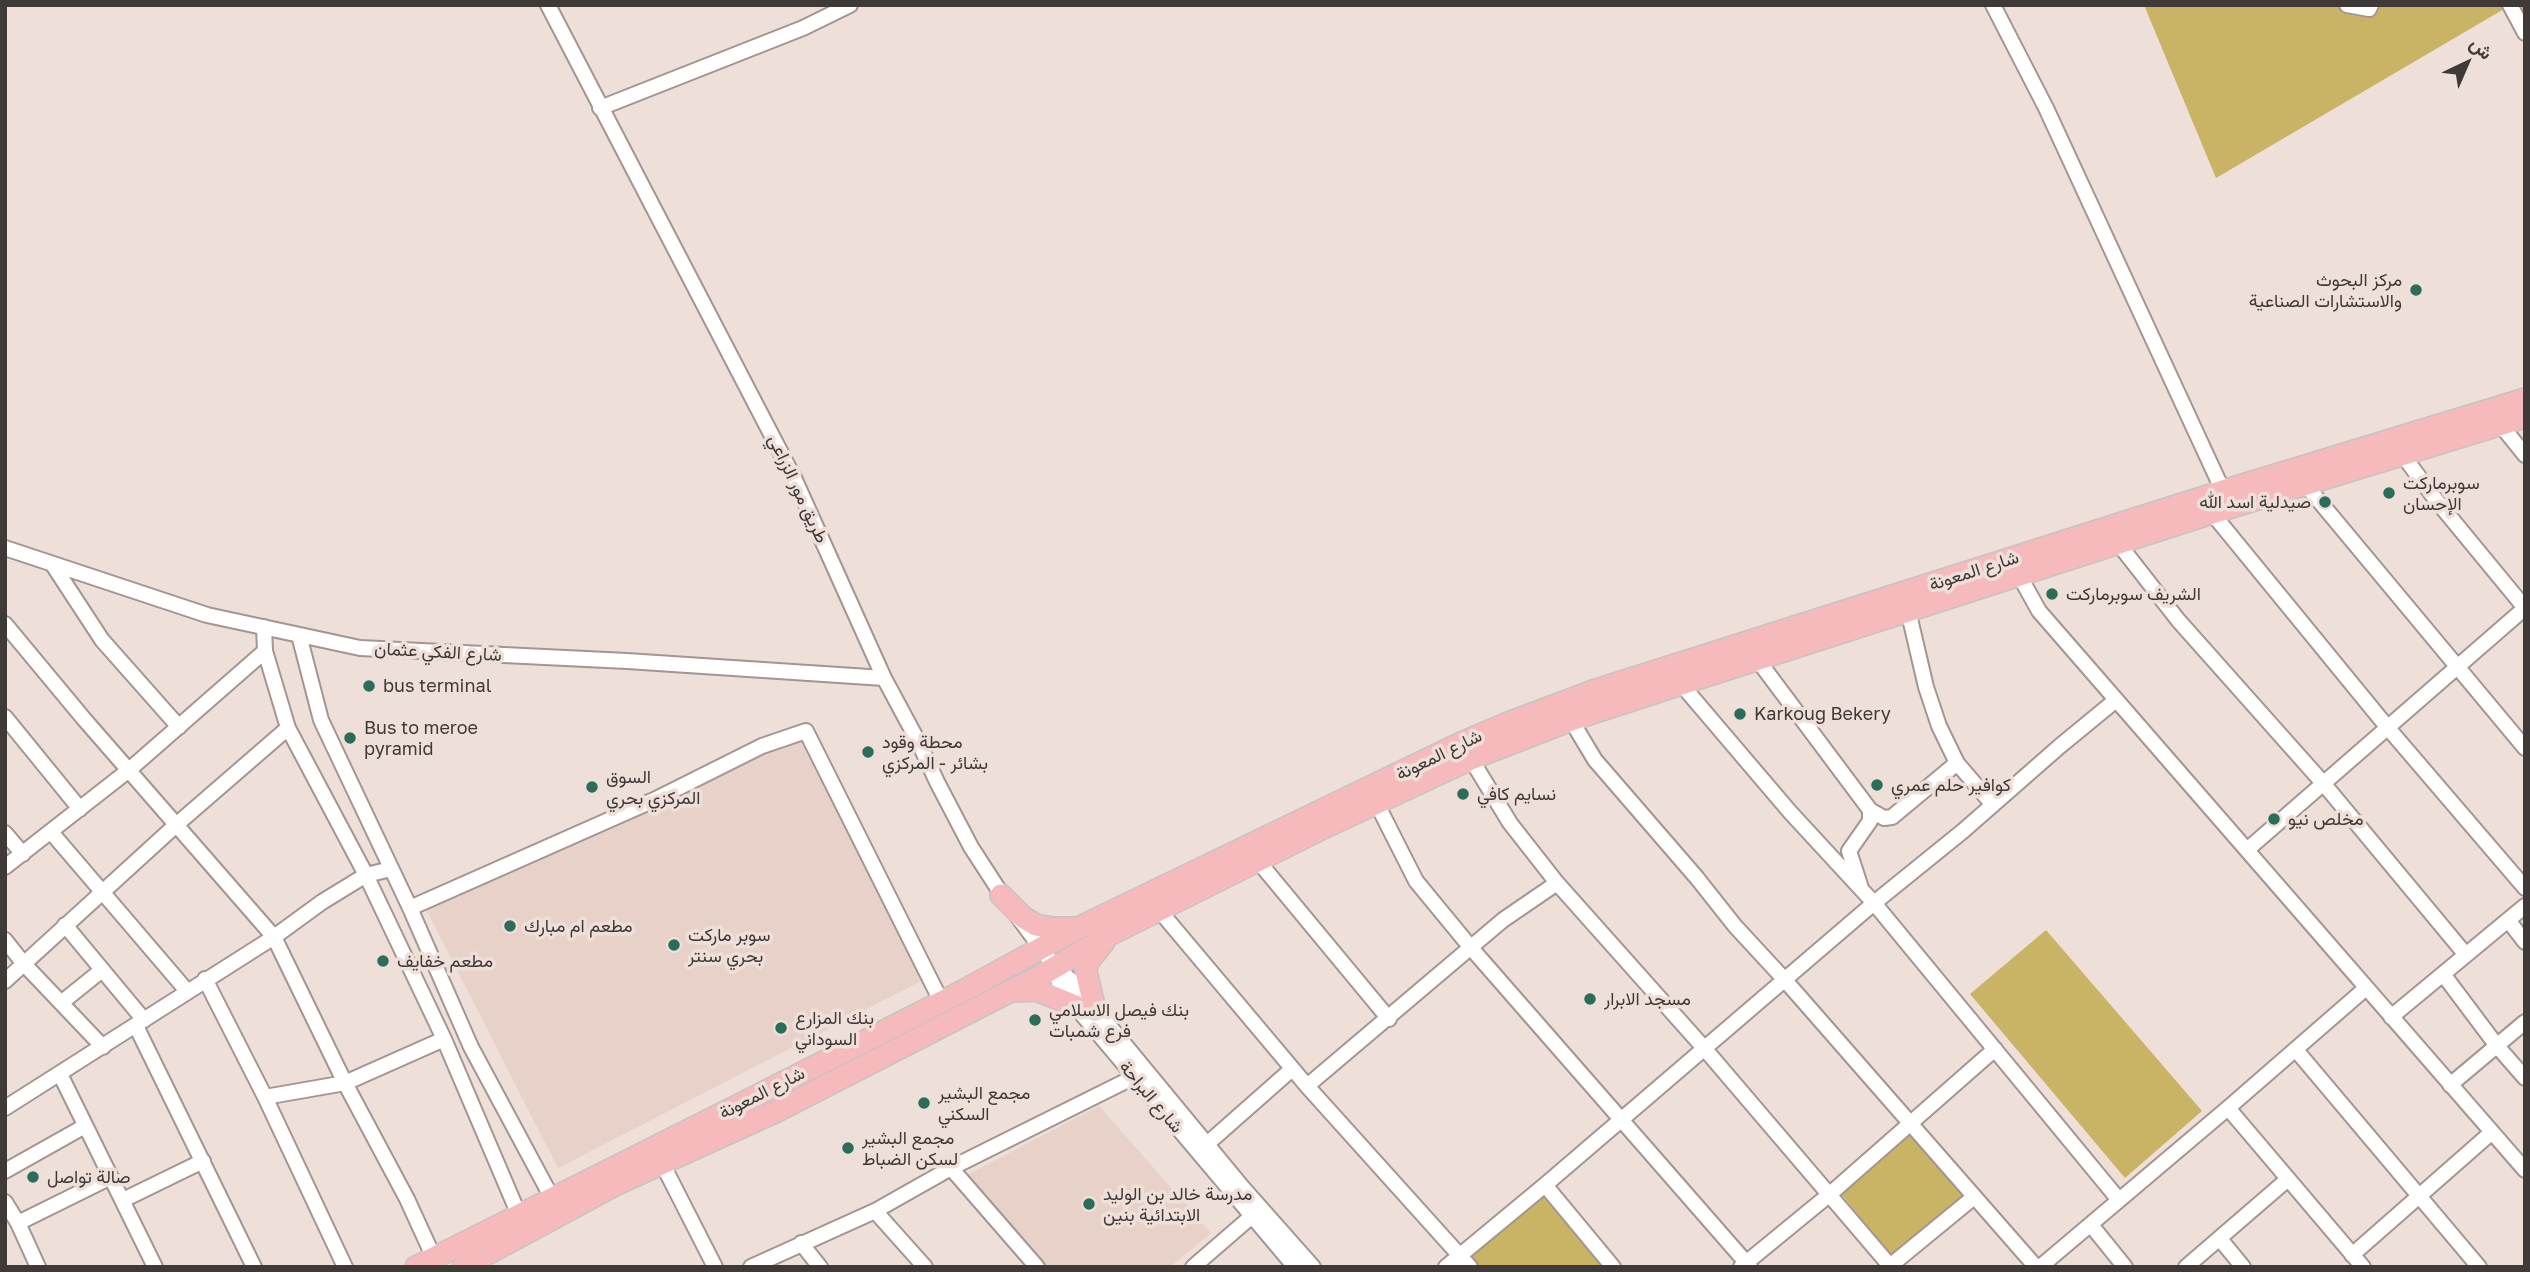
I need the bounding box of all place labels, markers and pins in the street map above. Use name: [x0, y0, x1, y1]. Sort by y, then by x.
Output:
place label: مركز البحوث والاستشارات الصناعية: [2249, 269, 2402, 312]
marker: مركز البحوث والاستشارات الصناعية: [2408, 282, 2424, 298]
place label: سوبرماركت الإحسان: [2403, 472, 2480, 514]
marker: سوبرماركت الإحسان: [2381, 485, 2397, 501]
place label: صيدلية اسد الله: [2199, 491, 2311, 513]
marker: صيدلية اسد الله: [2317, 494, 2333, 510]
place label: الشريف سوبرماركت: [2066, 583, 2201, 605]
marker: الشريف سوبرماركت: [2044, 586, 2060, 602]
place label: bus terminal: [383, 675, 491, 697]
marker: bus terminal: [361, 678, 377, 694]
place label: Karkoug Bekery: [1754, 703, 1891, 725]
marker: Karkoug Bekery: [1732, 706, 1748, 722]
place label: Bus to meroe pyramid: [364, 717, 478, 760]
marker: Bus to meroe pyramid: [342, 730, 358, 746]
place label: محطة وقود بشائر - المركزي: [882, 731, 988, 774]
marker: محطة وقود بشائر - المركزي: [860, 744, 876, 760]
place label: السوق المركزي بحري: [606, 766, 700, 808]
place label: كوافير حلم عمري: [1891, 774, 2011, 796]
marker: كوافير حلم عمري: [1869, 777, 1885, 793]
marker: السوق المركزي بحري: [584, 779, 600, 795]
place label: نسايم كافي: [1477, 783, 1556, 805]
marker: نسايم كافي: [1455, 786, 1471, 802]
place label: مخلص نيو: [2288, 808, 2364, 830]
marker: مخلص نيو: [2266, 811, 2282, 827]
place label: مطعم ام مبارك: [524, 915, 633, 937]
marker: مطعم ام مبارك: [502, 918, 518, 934]
place label: سوبر ماركت بحري سنتر: [688, 924, 770, 967]
marker: سوبر ماركت بحري سنتر: [666, 937, 682, 953]
place label: مطعم خفايف: [397, 950, 493, 972]
marker: مطعم خفايف: [375, 953, 391, 969]
place label: مسجد الابرار: [1604, 988, 1691, 1010]
marker: مسجد الابرار: [1582, 991, 1598, 1007]
place label: بنك فيصل الاسلامي فرع شمبات: [1049, 999, 1189, 1042]
place label: بنك المزارع السوداني: [795, 1007, 874, 1050]
marker: بنك فيصل الاسلامي فرع شمبات: [1027, 1012, 1043, 1028]
marker: بنك المزارع السوداني: [773, 1020, 789, 1036]
place label: مجمع البشير السكني: [938, 1082, 1030, 1124]
marker: مجمع البشير السكني: [916, 1095, 932, 1111]
place label: مجمع البشير لسكن الضباط: [862, 1127, 958, 1170]
marker: مجمع البشير لسكن الضباط: [840, 1140, 856, 1156]
place label: صالة تواصل: [47, 1166, 131, 1188]
marker: صالة تواصل: [25, 1169, 41, 1185]
place label: مدرسة خالد بن الوليد الابتدائية بنين: [1103, 1183, 1252, 1226]
marker: مدرسة خالد بن الوليد الابتدائية بنين: [1081, 1196, 1097, 1212]

